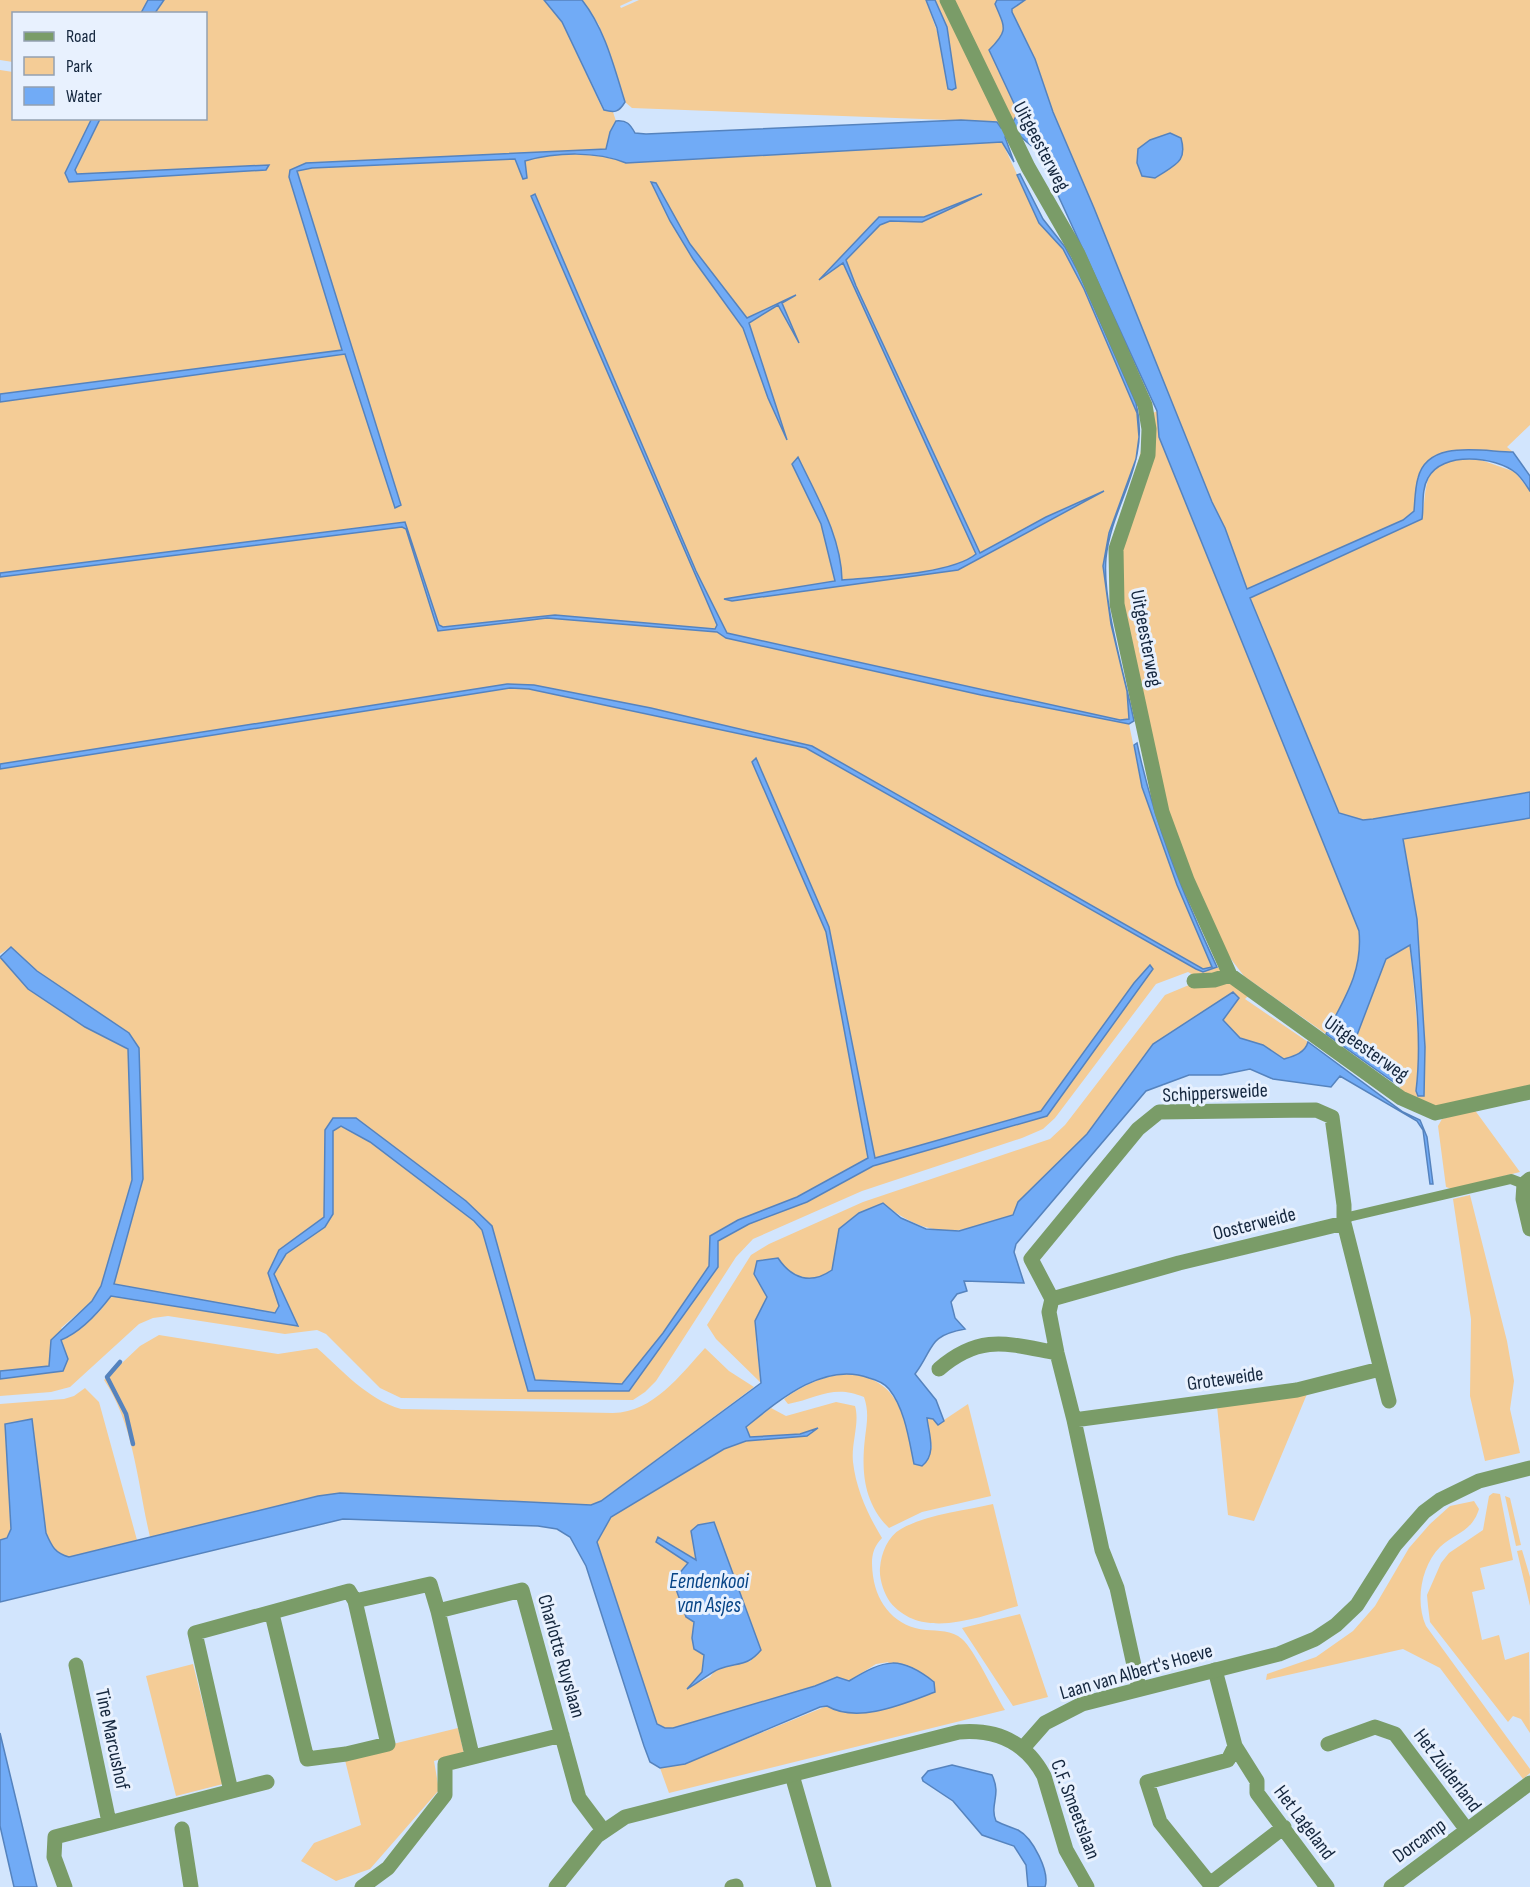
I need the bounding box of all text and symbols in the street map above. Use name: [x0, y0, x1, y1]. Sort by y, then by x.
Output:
legend: [12, 12, 207, 120]
text: Road: [66, 26, 96, 47]
text: Park: [66, 56, 92, 77]
text: Water: [66, 86, 102, 107]
street label: Uitgeesterweg: [1008, 98, 1075, 195]
street label: Uitgeesterweg: [1125, 588, 1167, 689]
street label: Uitgeesterweg: [1319, 1011, 1413, 1087]
street label: Schippersweide: [1162, 1078, 1268, 1108]
street label: Oosterweide: [1210, 1202, 1298, 1246]
street label: Groteweide: [1185, 1362, 1265, 1396]
water label: Eendenkooi van Asjes: [669, 1569, 750, 1618]
street label: Charlotte Ruyslaan: [532, 1592, 590, 1721]
street label: Laan van Albert's Hoeve: [1057, 1639, 1215, 1705]
street label: Tine Marcushof: [90, 1686, 134, 1792]
street label: Het Zuiderland: [1408, 1724, 1486, 1817]
street label: C.F. Smeetslaan: [1045, 1756, 1105, 1863]
street label: Het Lageland: [1269, 1781, 1340, 1864]
street label: Dorcamp: [1388, 1813, 1451, 1868]

